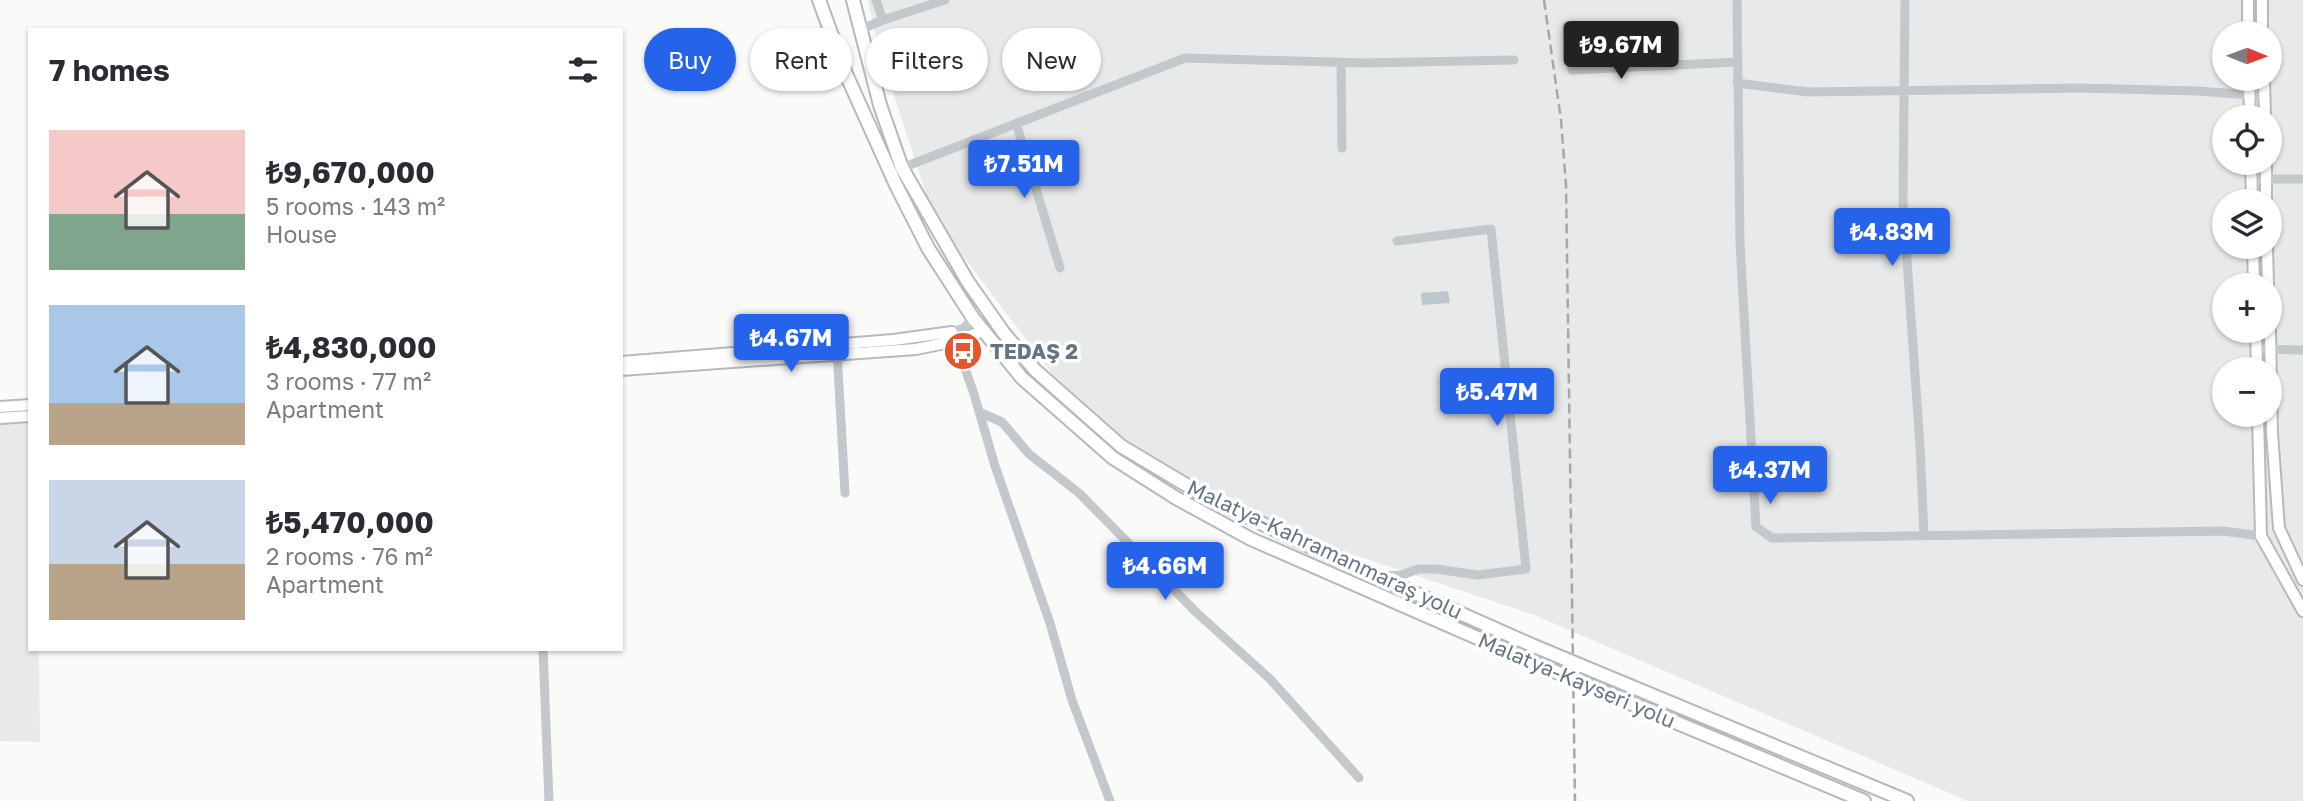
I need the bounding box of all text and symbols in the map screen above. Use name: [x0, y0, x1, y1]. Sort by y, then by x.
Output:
north arrow: [2212, 21, 2282, 91]
map controls: [2212, 21, 2282, 427]
pin: ₺9.67M: [1564, 22, 1678, 81]
chip: Buy: [644, 28, 736, 91]
chip: Rent: [750, 28, 852, 91]
chip: Filters: [866, 28, 988, 91]
chip: New: [1002, 28, 1101, 91]
text: ₺9.67M: [1580, 30, 1662, 58]
icon: filters: [564, 51, 602, 89]
text: 7 homes: [49, 52, 170, 88]
button: locate: [2212, 105, 2282, 175]
pin: ₺7.51M: [967, 140, 1081, 200]
text: ₺7.51M: [984, 149, 1064, 177]
text: ₺9,670,000: [266, 154, 435, 190]
icon: home: [105, 158, 189, 242]
button: layers: [2212, 189, 2282, 259]
text: 5 rooms · 143 m²: [266, 192, 445, 220]
pin: ₺4.83M: [1835, 208, 1949, 268]
text: ₺4.83M: [1850, 217, 1934, 245]
text: House: [266, 220, 337, 248]
button: +: [2212, 273, 2282, 343]
pin: ₺4.67M: [734, 314, 848, 374]
text: ₺4.67M: [750, 323, 832, 351]
text: ₺4,830,000: [266, 329, 437, 365]
bus stop icon: TEDAŞ 2: [942, 330, 984, 372]
icon: home: [105, 333, 189, 417]
place label: TEDAŞ 2: [990, 338, 1078, 364]
button: −: [2212, 357, 2282, 427]
text: 3 rooms · 77 m²: [266, 367, 431, 395]
pin: ₺5.47M: [1440, 368, 1554, 428]
text: ₺5.47M: [1456, 377, 1538, 405]
text: Apartment: [266, 395, 384, 423]
pin: ₺4.37M: [1713, 447, 1827, 506]
text: ₺4.37M: [1729, 455, 1811, 483]
street label: Malatya-Kahramanmaraş yolu: [1183, 474, 1467, 624]
text: ₺5,470,000: [266, 504, 434, 540]
icon: home: [105, 508, 189, 592]
text: 2 rooms · 76 m²: [266, 542, 433, 570]
pin: ₺4.66M: [1108, 542, 1222, 602]
text: ₺4.66M: [1123, 551, 1207, 579]
text: Apartment: [266, 570, 384, 598]
street label: Malatya-Kayseri yolu: [1475, 627, 1679, 733]

